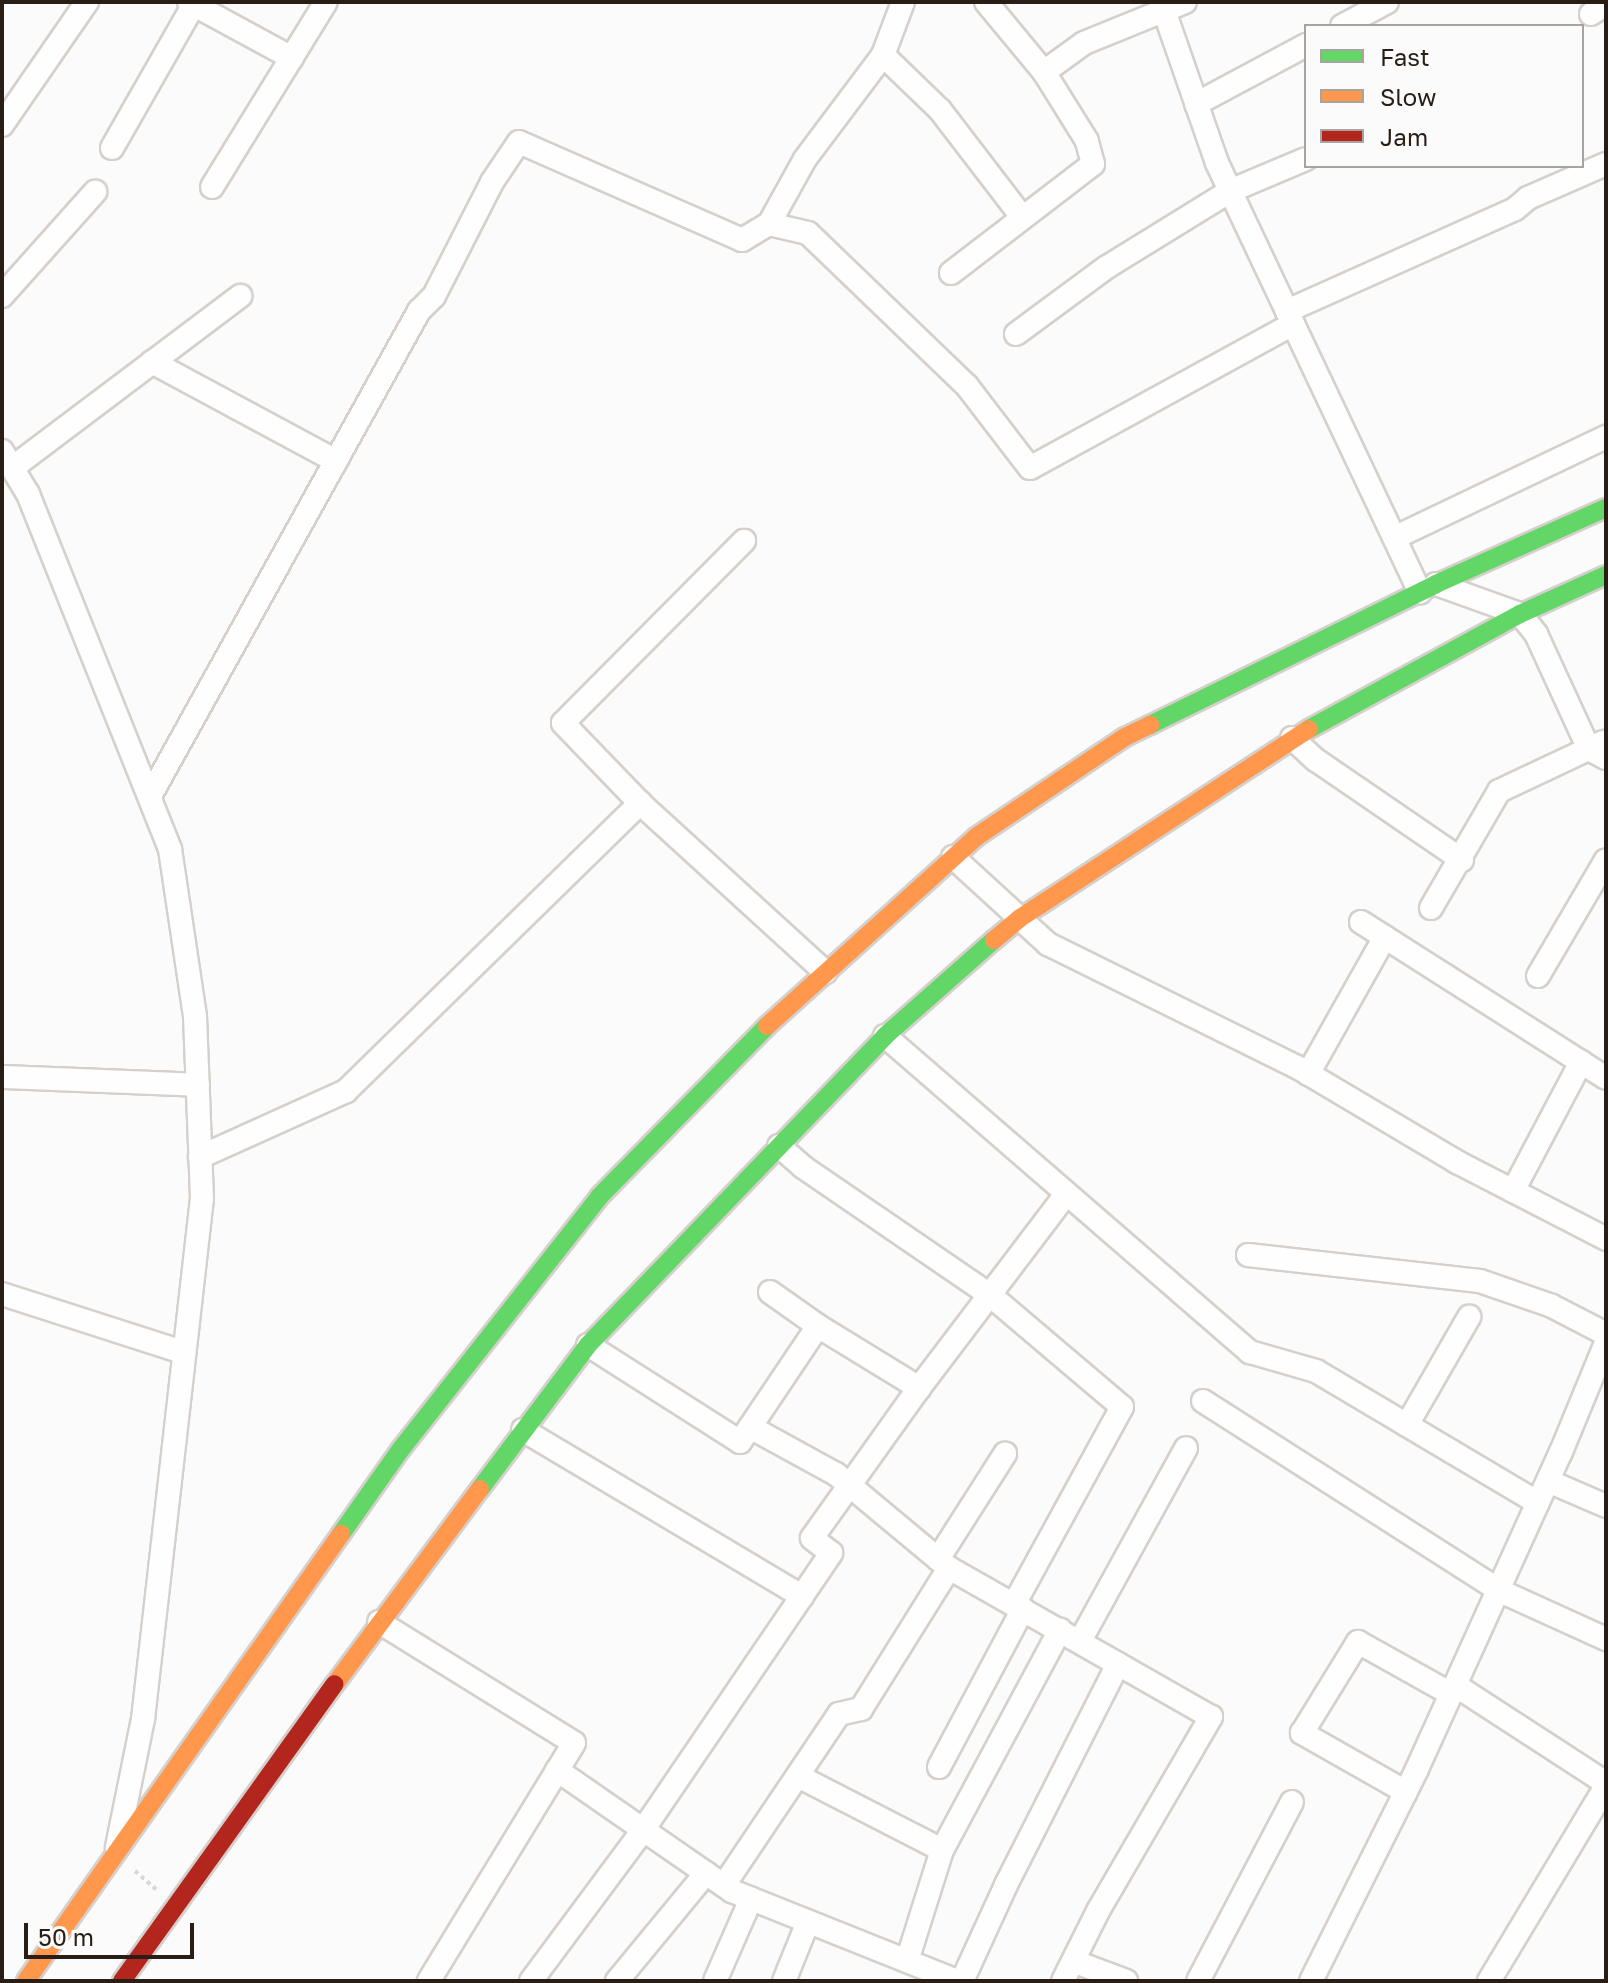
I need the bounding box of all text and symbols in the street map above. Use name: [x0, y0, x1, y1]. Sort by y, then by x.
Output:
legend: [1304, 24, 1584, 168]
text: Fast: [1380, 42, 1430, 71]
text: Slow: [1380, 82, 1436, 111]
text: Jam: [1380, 122, 1428, 151]
scale bar: [28, 1907, 198, 1957]
text: 50 m: [38, 1922, 94, 1951]

